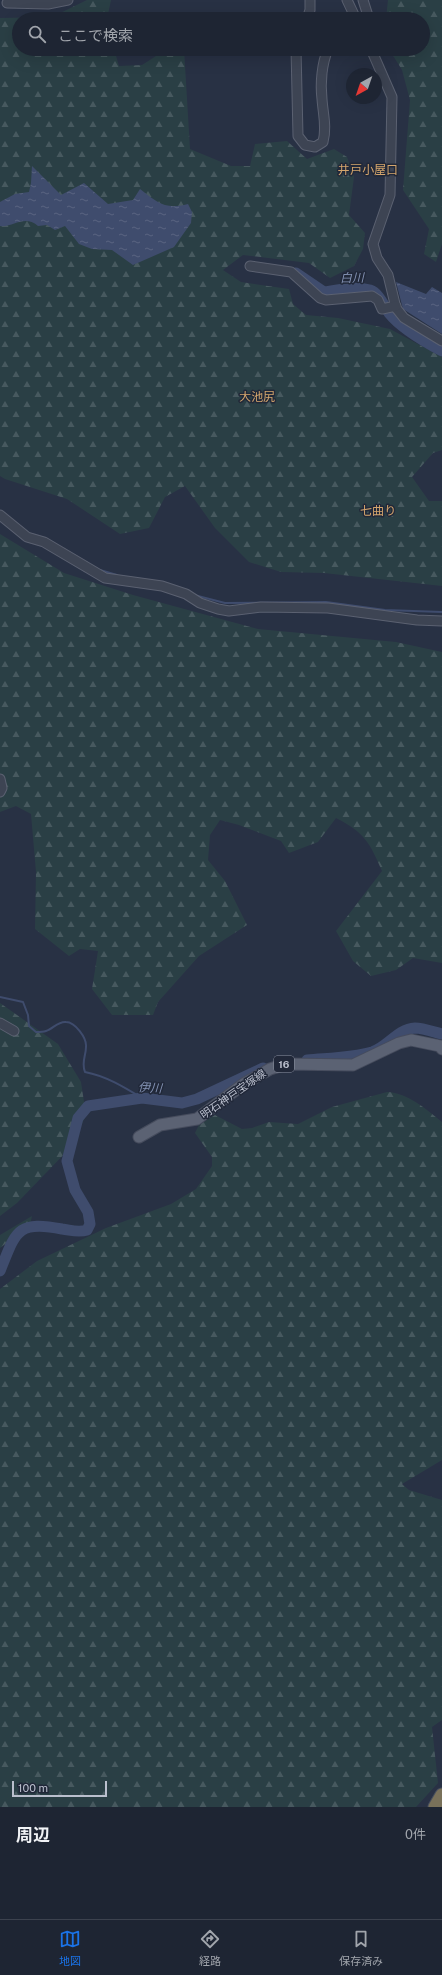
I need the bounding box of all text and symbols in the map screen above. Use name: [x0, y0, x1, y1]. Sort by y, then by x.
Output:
search box: [12, 12, 430, 56]
icon: search: [26, 23, 48, 45]
text: ここで検索: [58, 27, 133, 44]
north arrow: [346, 68, 382, 104]
district label: 井戸小屋口: [338, 163, 398, 177]
water label: 白川: [340, 271, 366, 285]
district label: 大池尻: [239, 390, 275, 404]
district label: 七曲り: [360, 504, 396, 518]
road number: 16: [274, 1056, 294, 1072]
street label: 明石神戸宝塚線: [198, 1067, 268, 1121]
water label: 伊川: [138, 1080, 164, 1096]
scale bar: [12, 1779, 107, 1798]
text: 100 m: [18, 1782, 48, 1794]
text: 周辺: [16, 1825, 50, 1845]
text: 0件: [405, 1827, 426, 1842]
tab: 地図: [59, 1928, 81, 1968]
tab: 経路: [199, 1928, 221, 1968]
tab: 保存済み: [339, 1928, 383, 1968]

